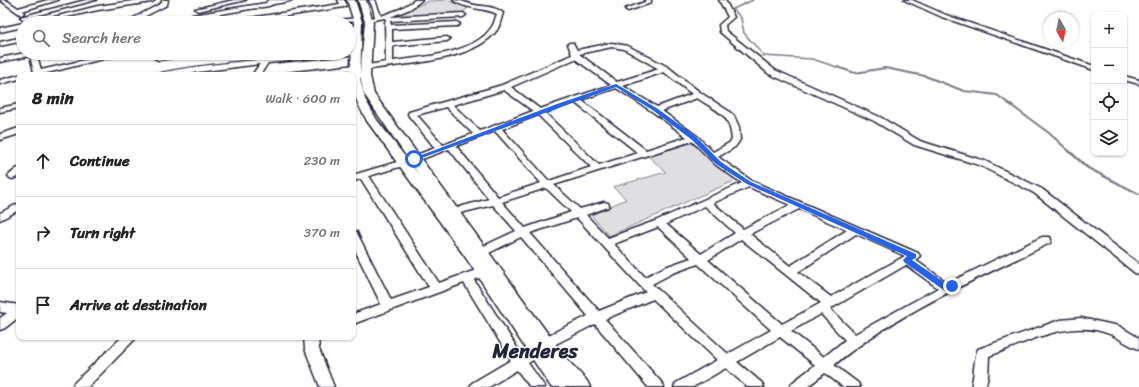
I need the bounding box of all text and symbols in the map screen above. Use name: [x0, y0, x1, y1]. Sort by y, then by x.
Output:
north arrow: [1043, 12, 1079, 48]
map controls: [1091, 12, 1127, 156]
button: +: [1091, 12, 1127, 48]
search box: [16, 16, 356, 60]
text: Search here: [62, 25, 141, 51]
icon: search: [30, 27, 52, 49]
button: −: [1091, 48, 1127, 84]
text: 8 min: [32, 83, 74, 113]
button: locate: [1091, 84, 1127, 120]
text: Walk · 600 m: [265, 87, 340, 110]
button: layers: [1091, 120, 1127, 156]
text: Continue: [70, 148, 130, 174]
text: 230 m: [304, 149, 340, 172]
icon: ahead: [32, 150, 54, 172]
route start: [405, 150, 423, 168]
text: Turn right: [70, 220, 135, 246]
text: 370 m: [304, 221, 340, 244]
icon: right: [32, 222, 54, 244]
route end: [943, 277, 961, 295]
text: Arrive at destination: [70, 292, 207, 318]
icon: arrive: [32, 294, 54, 316]
district label: Menderes: [491, 334, 578, 369]

